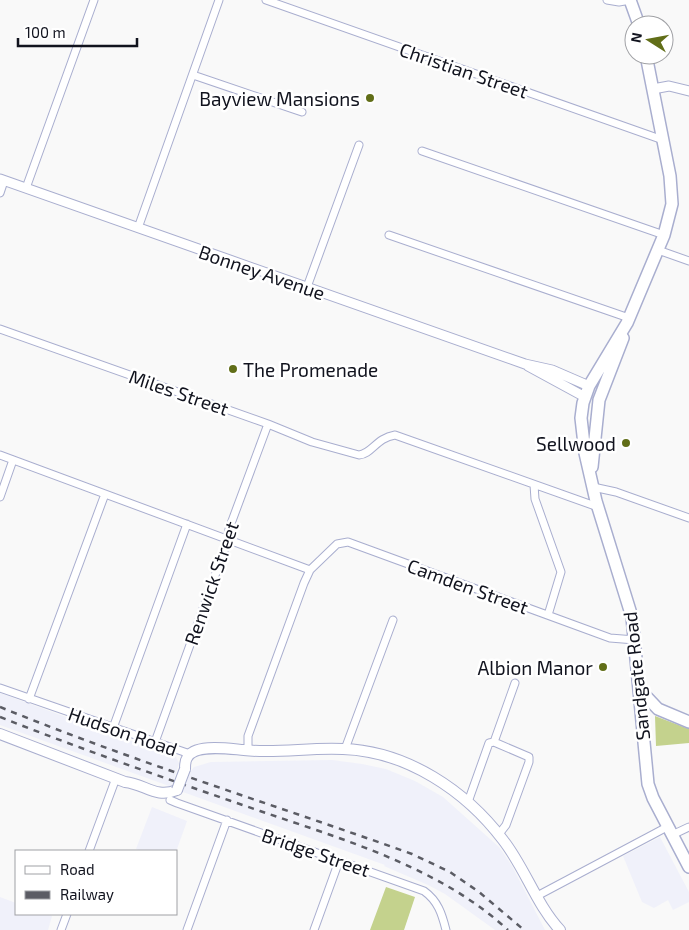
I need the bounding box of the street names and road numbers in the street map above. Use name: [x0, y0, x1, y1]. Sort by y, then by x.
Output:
street label: Christian Street: [397, 37, 531, 103]
street label: Bonney Avenue: [196, 240, 328, 304]
street label: Miles Street: [126, 364, 232, 420]
street label: Renwick Street: [179, 518, 243, 648]
street label: Camden Street: [404, 553, 532, 619]
street label: Sandgate Road: [618, 610, 654, 742]
street label: Hudson Road: [65, 702, 181, 760]
street label: Bridge Street: [259, 823, 373, 881]

